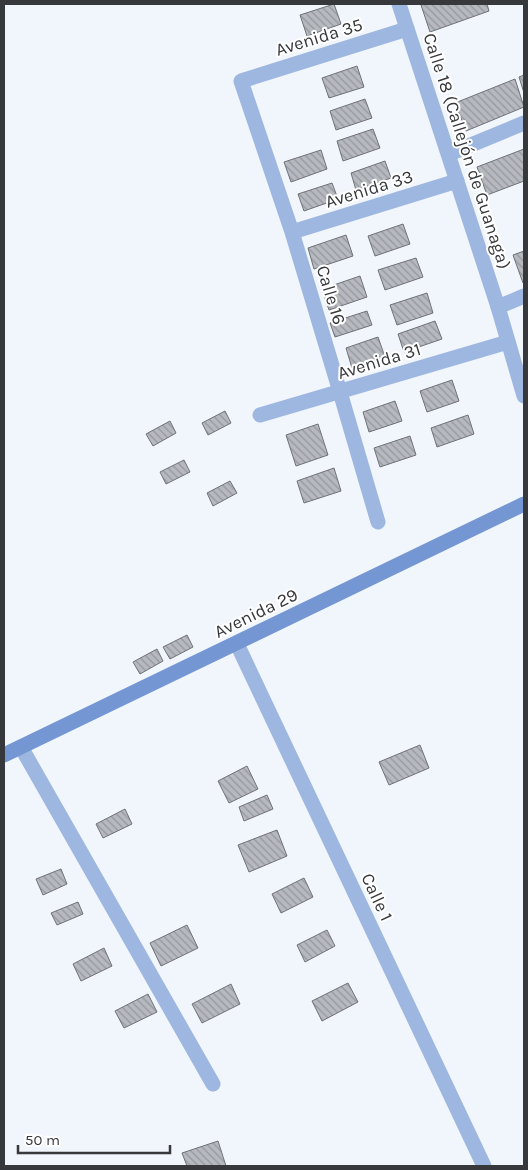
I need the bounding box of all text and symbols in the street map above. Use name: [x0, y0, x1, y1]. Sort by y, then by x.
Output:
street label: Avenida 35: [273, 13, 365, 61]
street label: Calle 18 (Callejón de Guanaga): [418, 30, 516, 272]
street label: Avenida 33: [322, 165, 416, 213]
street label: Calle 16: [312, 263, 350, 327]
street label: Avenida 31: [335, 338, 423, 384]
street label: Avenida 29: [211, 583, 301, 643]
street label: Calle 1: [356, 869, 398, 925]
scale bar: [18, 1122, 170, 1154]
text: 50 m: [25, 1131, 60, 1149]

